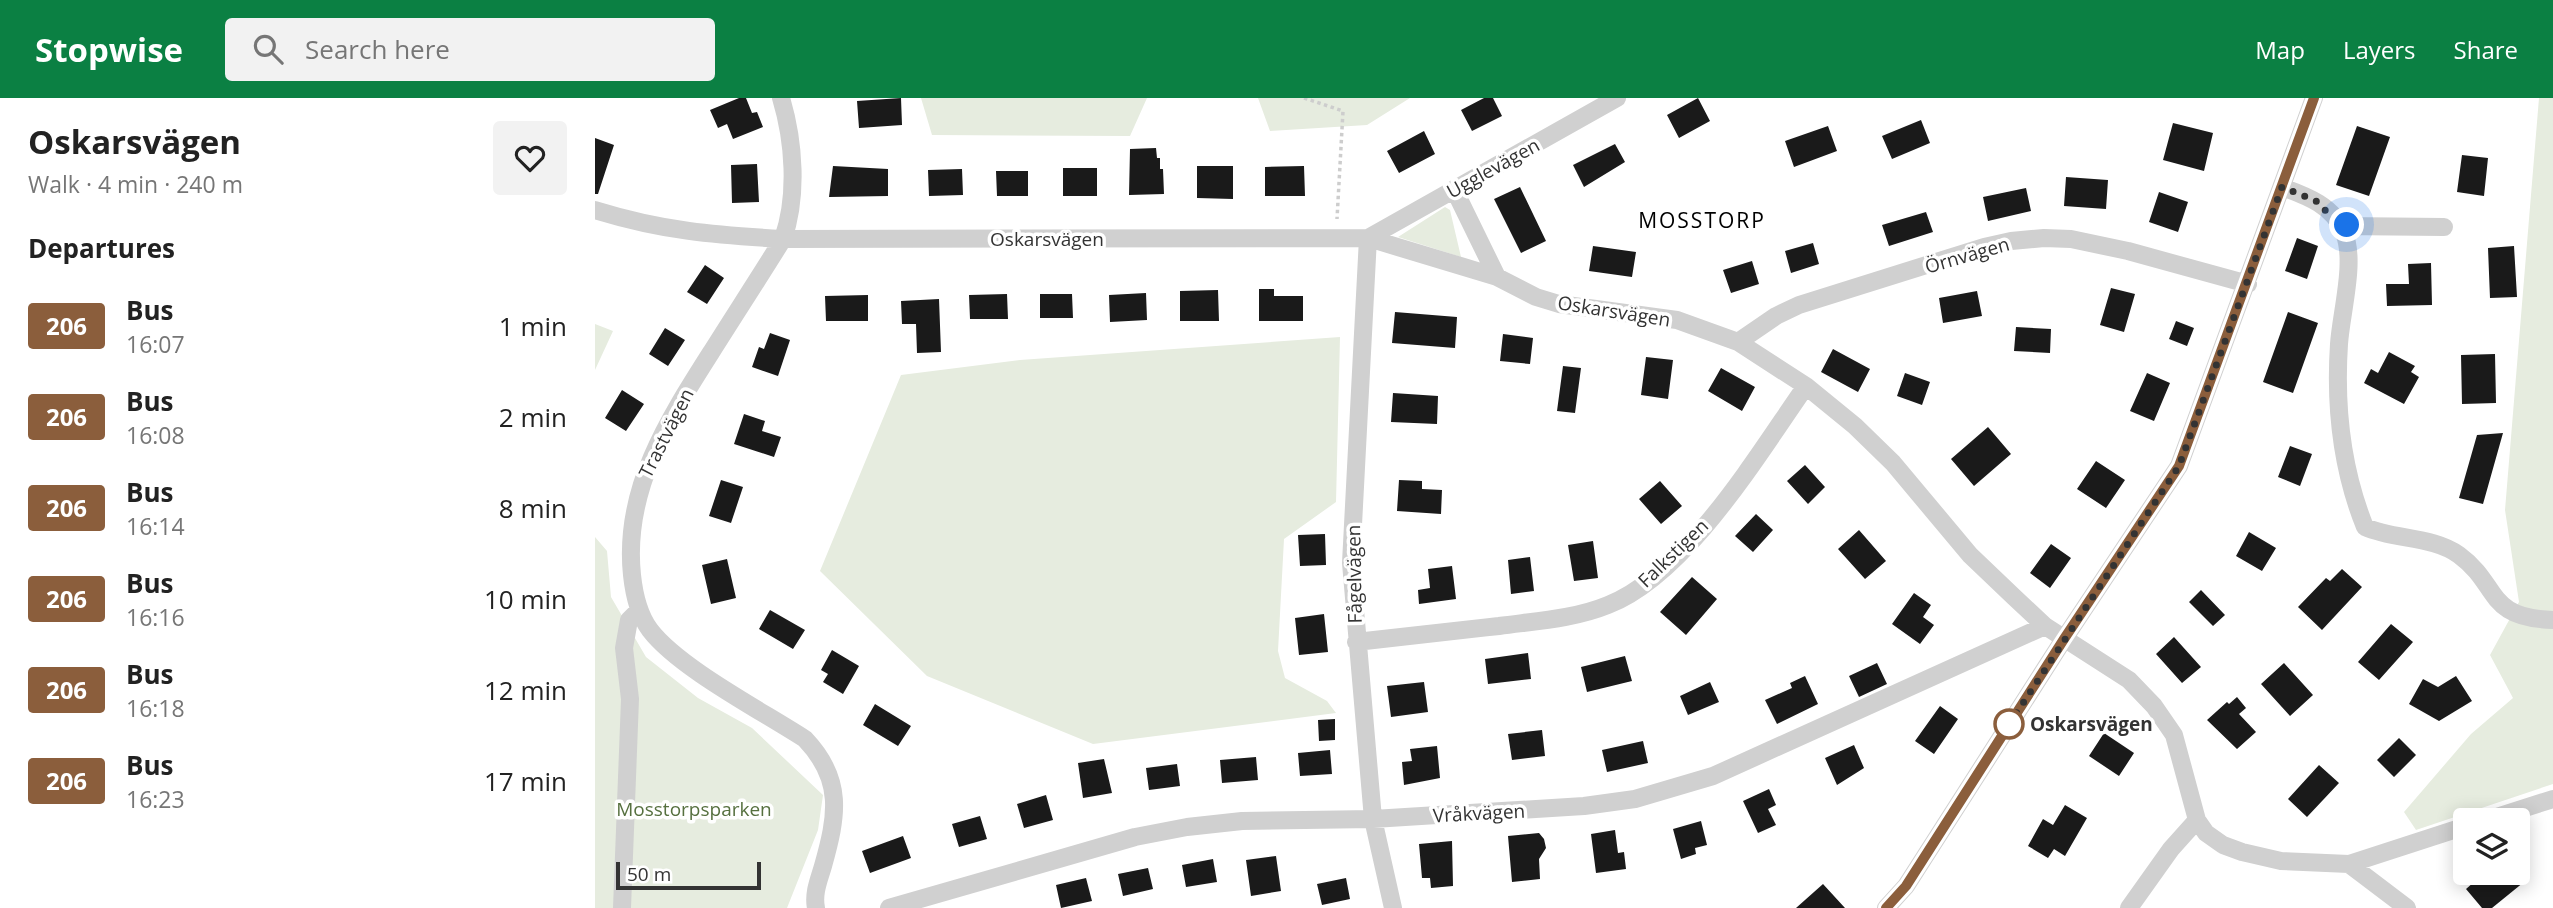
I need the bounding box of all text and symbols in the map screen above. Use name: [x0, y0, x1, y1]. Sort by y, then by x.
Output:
search box: [225, 18, 715, 81]
text: Stopwise: [35, 27, 183, 72]
icon: search: [249, 30, 287, 68]
text: Search here: [305, 31, 450, 67]
text: Map: [2255, 33, 2305, 66]
text: Layers: [2343, 33, 2416, 66]
text: Share: [2454, 33, 2518, 66]
text: Oskarsvägen: [28, 119, 241, 164]
button: heart: [493, 121, 567, 195]
street label: Ugglevägen: [1442, 132, 1544, 204]
text: Walk · 4 min · 240 m: [28, 168, 243, 200]
district label: MOSSTORP: [1638, 206, 1766, 234]
your location: [2329, 207, 2364, 242]
street label: Oskarsvägen: [990, 226, 1104, 252]
text: Departures: [28, 230, 175, 266]
street label: Örnvägen: [1922, 231, 2012, 279]
street label: Oskarsvägen: [1556, 289, 1672, 333]
text: Bus: [126, 292, 173, 328]
text: 1 min: [499, 308, 567, 344]
text: 206: [46, 309, 87, 342]
text: 16:07: [126, 328, 185, 360]
text: Bus: [126, 383, 173, 419]
street label: Trastvägen: [632, 384, 700, 482]
text: 2 min: [499, 399, 567, 435]
text: 206: [46, 400, 87, 433]
text: 16:08: [126, 419, 185, 451]
text: Bus: [126, 474, 173, 510]
text: 8 min: [499, 490, 567, 526]
text: 206: [46, 491, 87, 524]
text: 16:14: [126, 510, 185, 542]
street label: Falkstigen: [1632, 513, 1714, 593]
street label: Fågelvägen: [1340, 524, 1368, 624]
text: Bus: [126, 565, 173, 601]
text: 10 min: [484, 581, 567, 617]
text: 206: [46, 582, 87, 615]
text: 16:16: [126, 601, 185, 633]
text: Bus: [126, 656, 173, 692]
text: 12 min: [484, 672, 567, 708]
text: 206: [46, 673, 87, 706]
text: 16:18: [126, 692, 185, 724]
marker: Oskarsvägen: [1994, 709, 2024, 739]
place label: Oskarsvägen: [2030, 711, 2153, 737]
text: Bus: [126, 747, 173, 783]
text: 17 min: [484, 763, 567, 799]
text: 206: [46, 764, 87, 797]
text: 16:23: [126, 783, 185, 815]
park label: Mosstorpsparken: [616, 796, 772, 822]
street label: Vråkvägen: [1432, 798, 1526, 828]
map controls: [2453, 808, 2530, 885]
button: layers: [2453, 808, 2530, 885]
scale bar: [616, 859, 761, 891]
text: 50 m: [627, 861, 671, 887]

